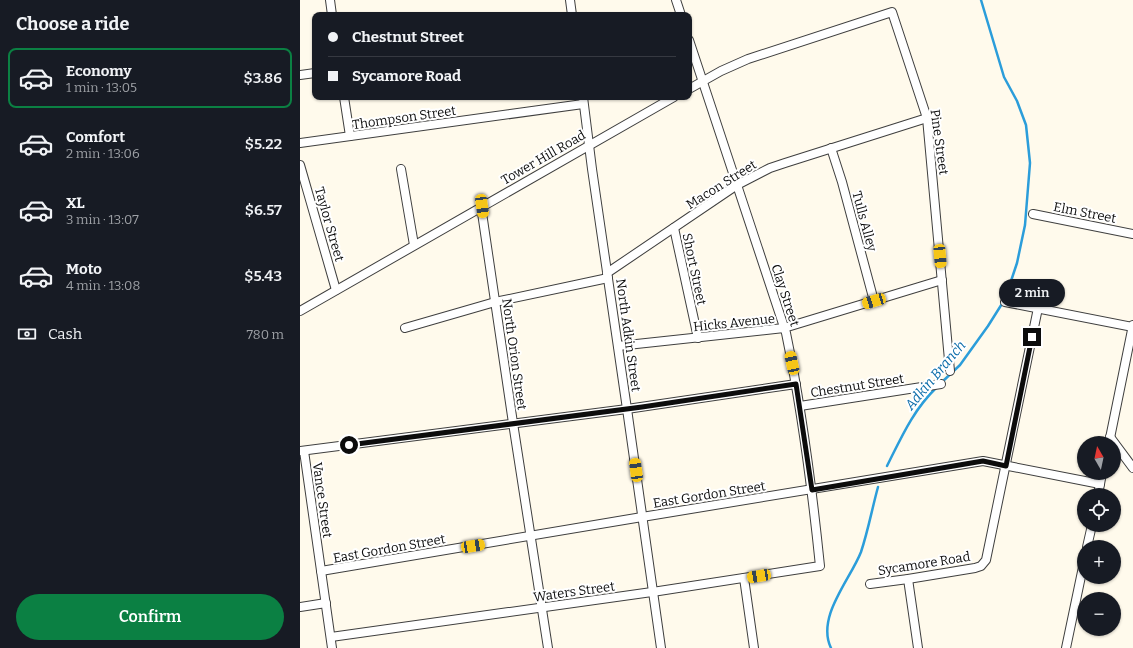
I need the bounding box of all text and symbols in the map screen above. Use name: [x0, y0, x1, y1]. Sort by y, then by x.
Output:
text: Choose a ride: [16, 13, 129, 35]
text: Chestnut Street: [352, 28, 464, 46]
icon: car: [18, 60, 54, 96]
text: Economy: [66, 62, 132, 80]
text: Sycamore Road: [352, 67, 461, 85]
text: $3.86: [244, 69, 282, 87]
text: 1 min · 13:05: [66, 80, 137, 95]
street label: Thompson Street: [351, 103, 457, 132]
street label: Pine Street: [927, 108, 952, 176]
icon: car: [18, 126, 54, 162]
street label: Tower Hill Road: [499, 127, 588, 188]
text: Comfort: [66, 128, 125, 146]
text: $5.22: [245, 135, 282, 153]
text: 2 min · 13:06: [66, 146, 140, 161]
street label: Macon Street: [683, 157, 759, 212]
street label: Taylor Street: [312, 185, 347, 263]
street label: Tulls Alley: [849, 189, 880, 253]
icon: car: [18, 192, 54, 228]
car: [474, 193, 490, 219]
text: XL: [66, 194, 85, 212]
street label: Elm Street: [1052, 199, 1118, 226]
text: $6.57: [245, 201, 282, 219]
text: 3 min · 13:07: [66, 212, 139, 227]
street label: Short Street: [680, 232, 710, 307]
car: [933, 244, 947, 268]
icon: car: [18, 258, 54, 294]
text: Moto: [66, 260, 102, 278]
street label: Clay Street: [768, 262, 803, 328]
text: $5.43: [244, 267, 282, 285]
text: 4 min · 13:08: [66, 278, 140, 293]
street label: North Adkin Street: [613, 278, 644, 393]
callout: 2 min: [999, 279, 1065, 307]
text: 2 min: [1015, 285, 1049, 300]
car: [861, 292, 887, 310]
street label: North Orion Street: [499, 297, 530, 411]
street label: Hicks Avenue: [692, 311, 776, 334]
icon: cash: [16, 323, 38, 345]
text: Cash: [48, 325, 82, 343]
text: 780 m: [247, 327, 284, 342]
route end: [1023, 328, 1041, 346]
water label: Adkin Branch: [901, 337, 969, 414]
car: [784, 350, 800, 376]
street label: Chestnut Street: [809, 371, 905, 400]
route start: [340, 436, 358, 454]
north arrow: [1077, 436, 1121, 480]
map controls: [1077, 436, 1121, 636]
car: [628, 457, 644, 483]
street label: Vance Street: [310, 461, 335, 539]
street label: East Gordon Street: [652, 478, 767, 511]
button: locate: [1077, 488, 1121, 532]
street label: East Gordon Street: [332, 531, 447, 566]
car: [460, 538, 486, 554]
button: +: [1077, 540, 1121, 584]
street label: Sycamore Road: [877, 549, 971, 578]
car: [746, 568, 772, 584]
street label: Waters Street: [532, 578, 616, 605]
button: −: [1077, 592, 1121, 636]
button: Confirm: [16, 594, 284, 640]

